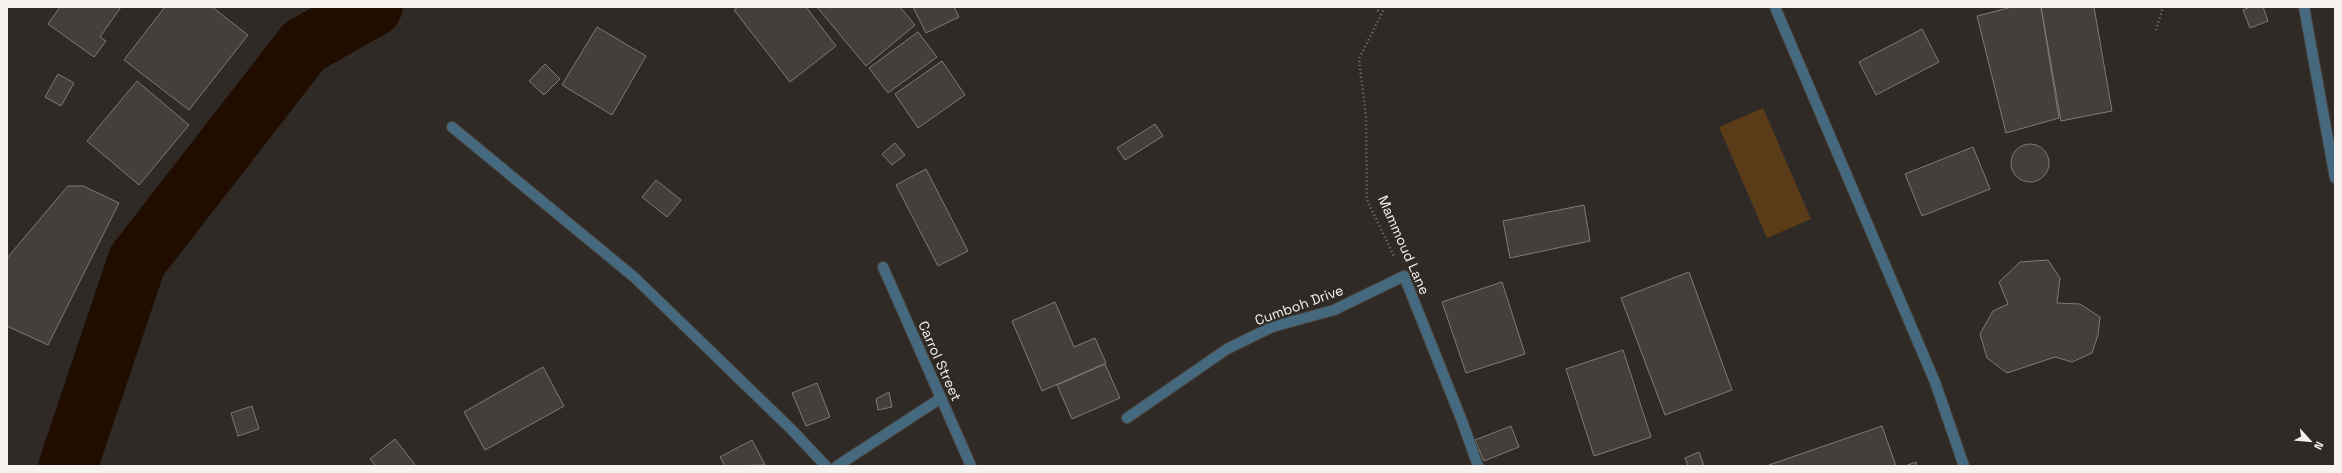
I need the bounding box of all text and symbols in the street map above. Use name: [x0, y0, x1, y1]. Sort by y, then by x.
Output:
street label: Mammoud Lane: [1374, 193, 1434, 297]
street label: Cumboh Drive: [1252, 281, 1346, 329]
street label: Carrol Street: [914, 318, 966, 404]
north arrow: [2290, 421, 2330, 461]
text: N: [2311, 439, 2327, 452]

